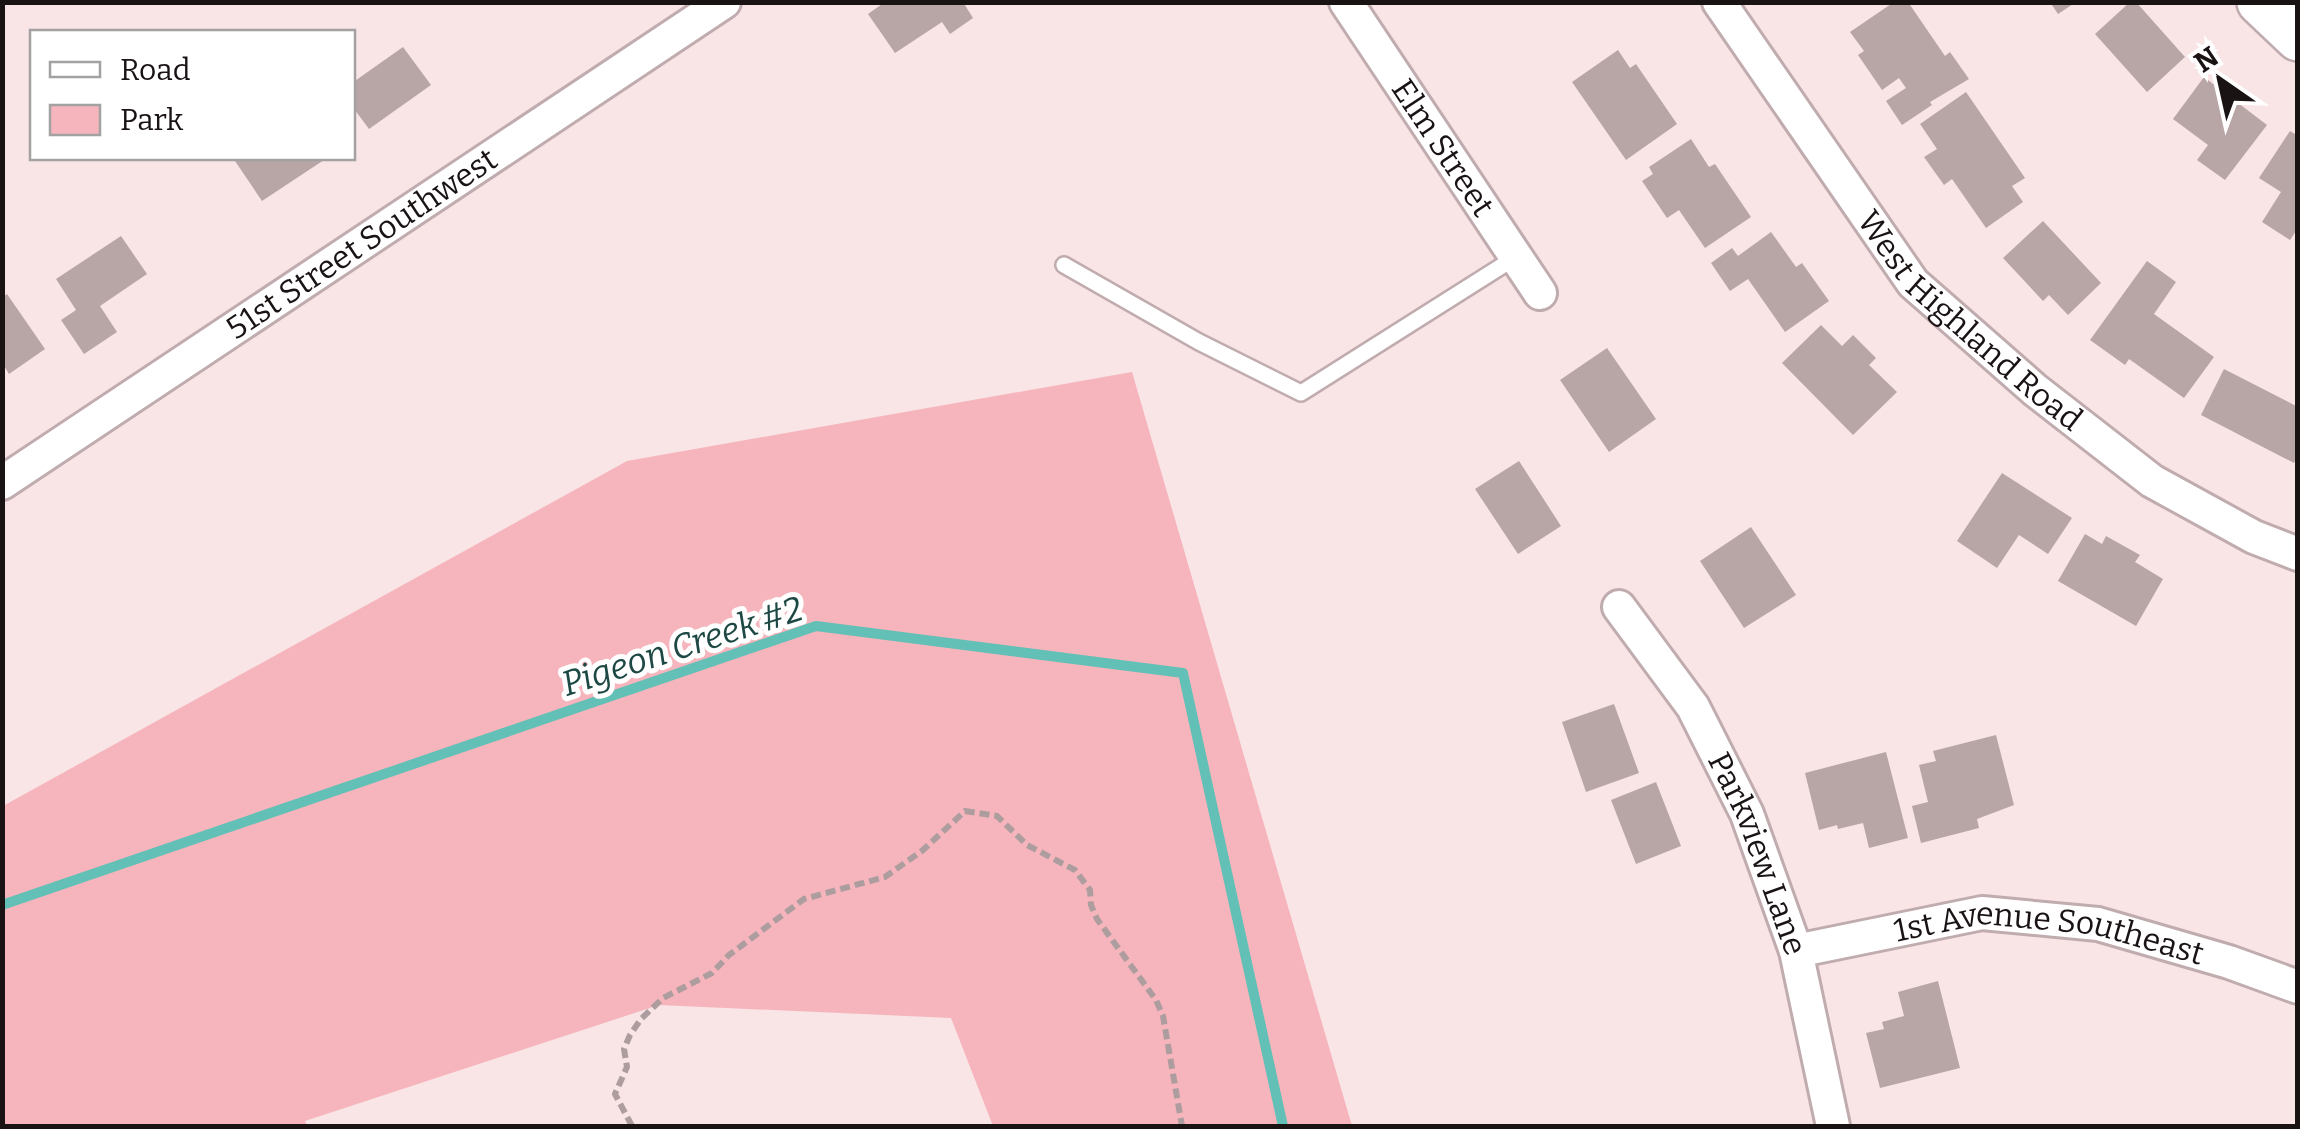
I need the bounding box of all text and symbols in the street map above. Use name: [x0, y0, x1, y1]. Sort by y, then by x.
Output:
legend: [30, 30, 355, 160]
north arrow: [2170, 30, 2270, 130]
text: N: [2188, 40, 2224, 79]
text: Road: [120, 52, 191, 88]
street label: Elm Street: [1384, 72, 1502, 224]
text: Park: [120, 102, 183, 138]
street label: 51st Street Southwest: [219, 140, 504, 347]
street label: West Highland Road: [1850, 203, 2090, 439]
water label: Pigeon Creek #2: [556, 587, 808, 705]
street label: Parkview Lane: [1700, 746, 1815, 960]
street label: 1st Avenue Southeast: [1890, 894, 2209, 973]

